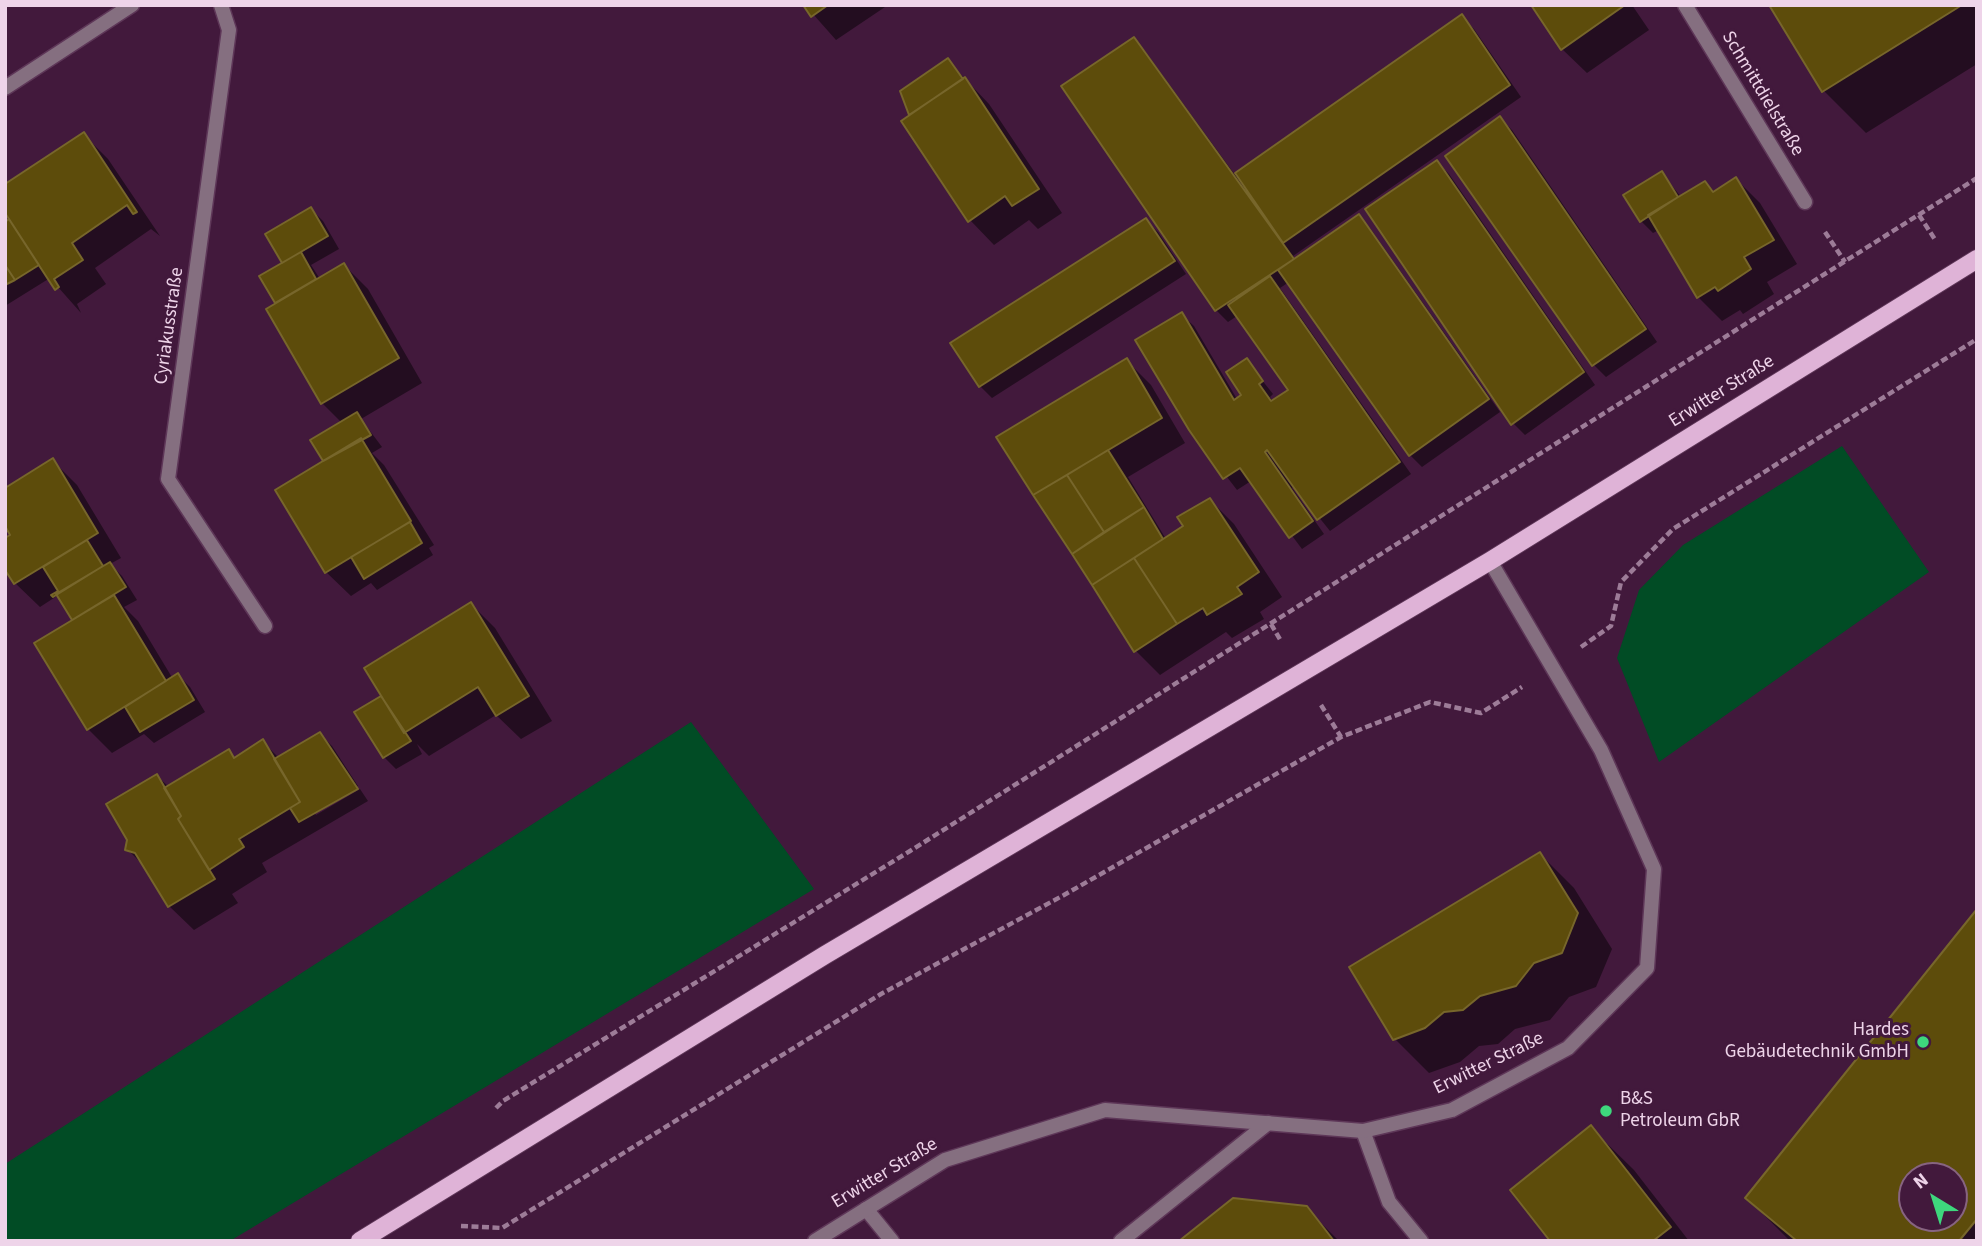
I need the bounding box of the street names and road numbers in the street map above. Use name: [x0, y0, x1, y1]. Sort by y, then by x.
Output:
street label: Schmittdielstraße: [1716, 28, 1808, 160]
street label: Cyriakusstraße: [151, 266, 189, 386]
street label: Erwitter Straße: [1665, 351, 1779, 433]
street label: Erwitter Straße: [1430, 1028, 1548, 1100]
street label: Erwitter Straße: [828, 1133, 942, 1215]

